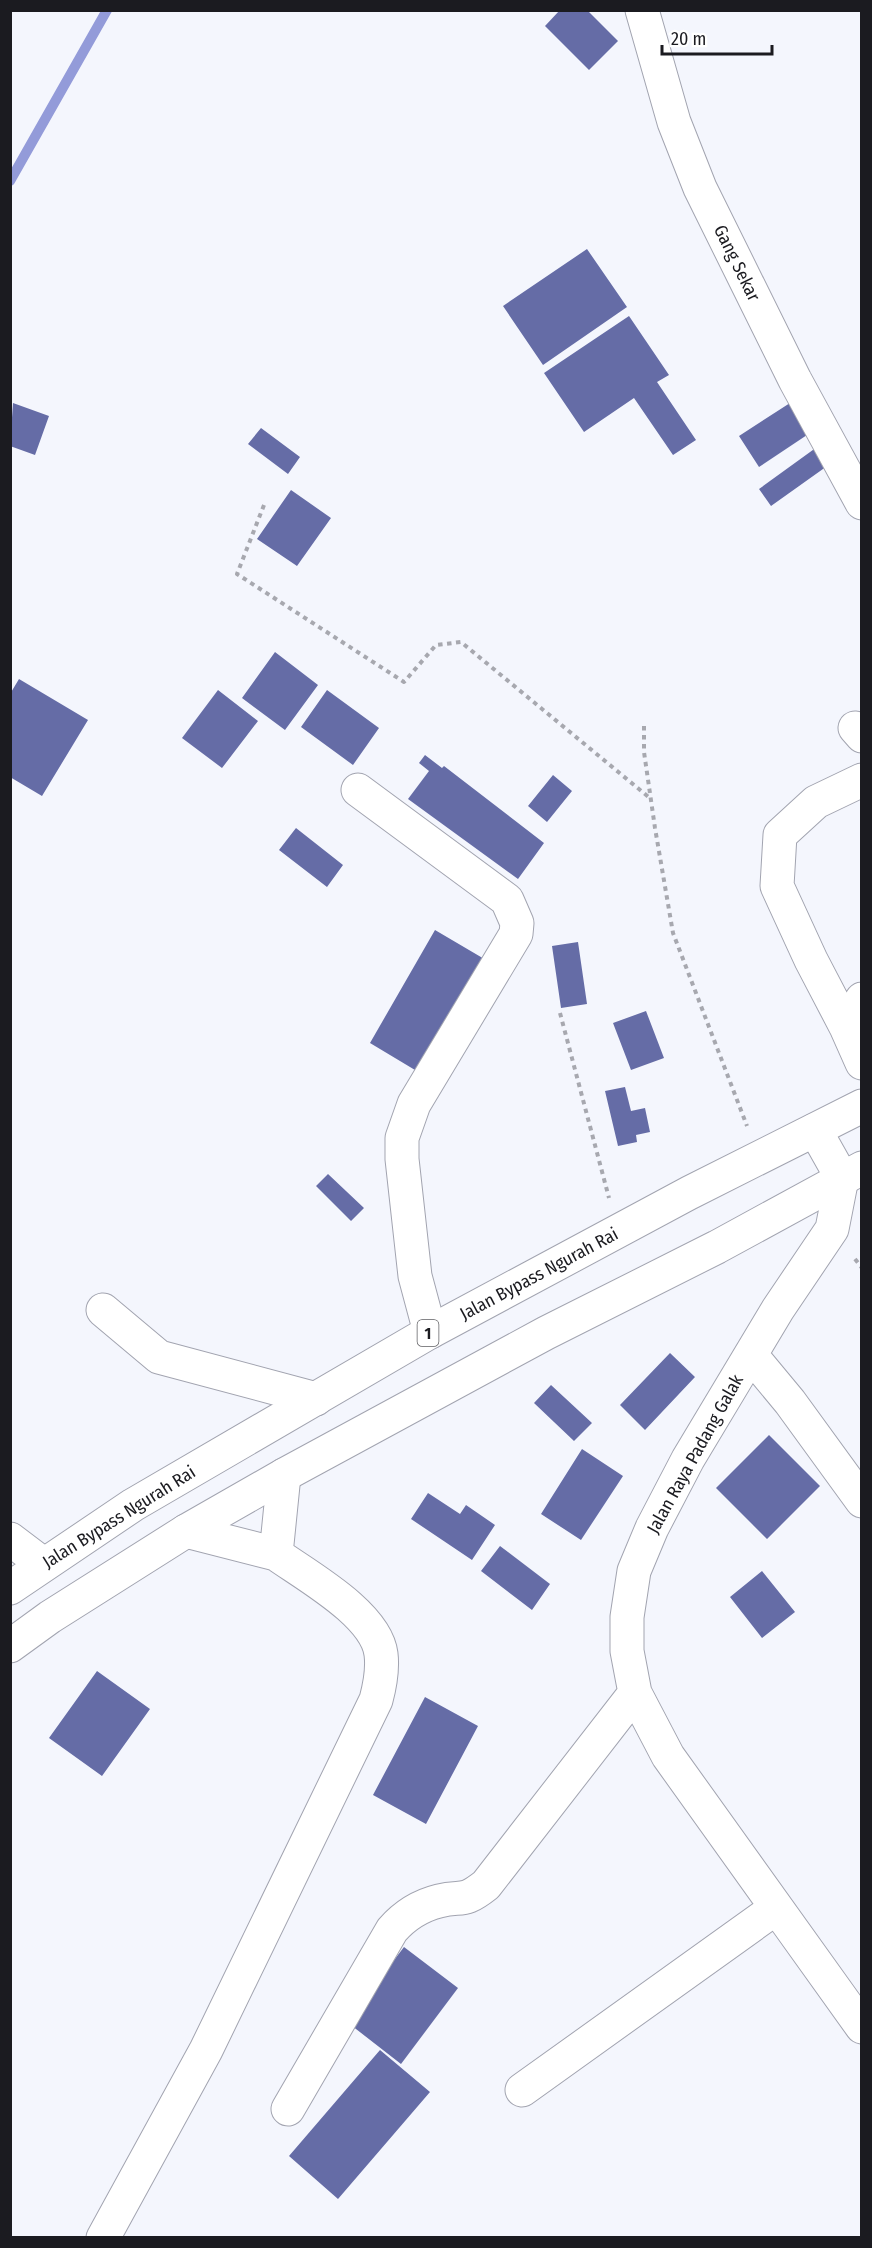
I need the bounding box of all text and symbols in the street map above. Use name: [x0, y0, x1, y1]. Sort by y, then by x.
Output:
scale bar: [662, 18, 772, 56]
text: 20 m: [671, 28, 706, 50]
street label: Gang Sekar: [709, 221, 765, 305]
street label: Jalan Bypass Ngurah Rai: [456, 1223, 622, 1325]
road number: 1: [418, 1320, 438, 1346]
street label: Jalan Raya Padang Galak: [642, 1370, 748, 1537]
street label: Jalan Bypass Ngurah Rai: [39, 1461, 199, 1573]

